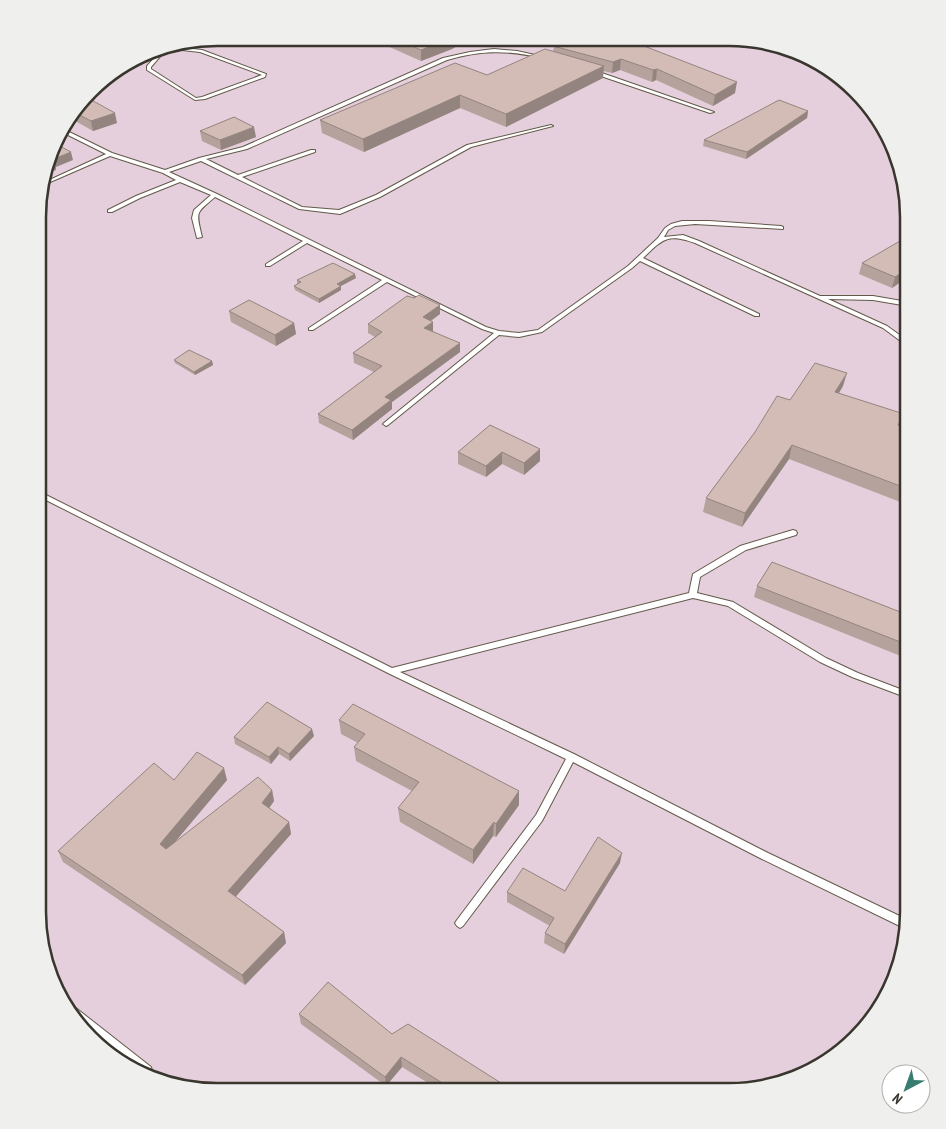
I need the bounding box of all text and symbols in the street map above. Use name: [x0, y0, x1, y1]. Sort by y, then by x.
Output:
north arrow: [881, 1064, 931, 1114]
text: N: [889, 1090, 906, 1108]

